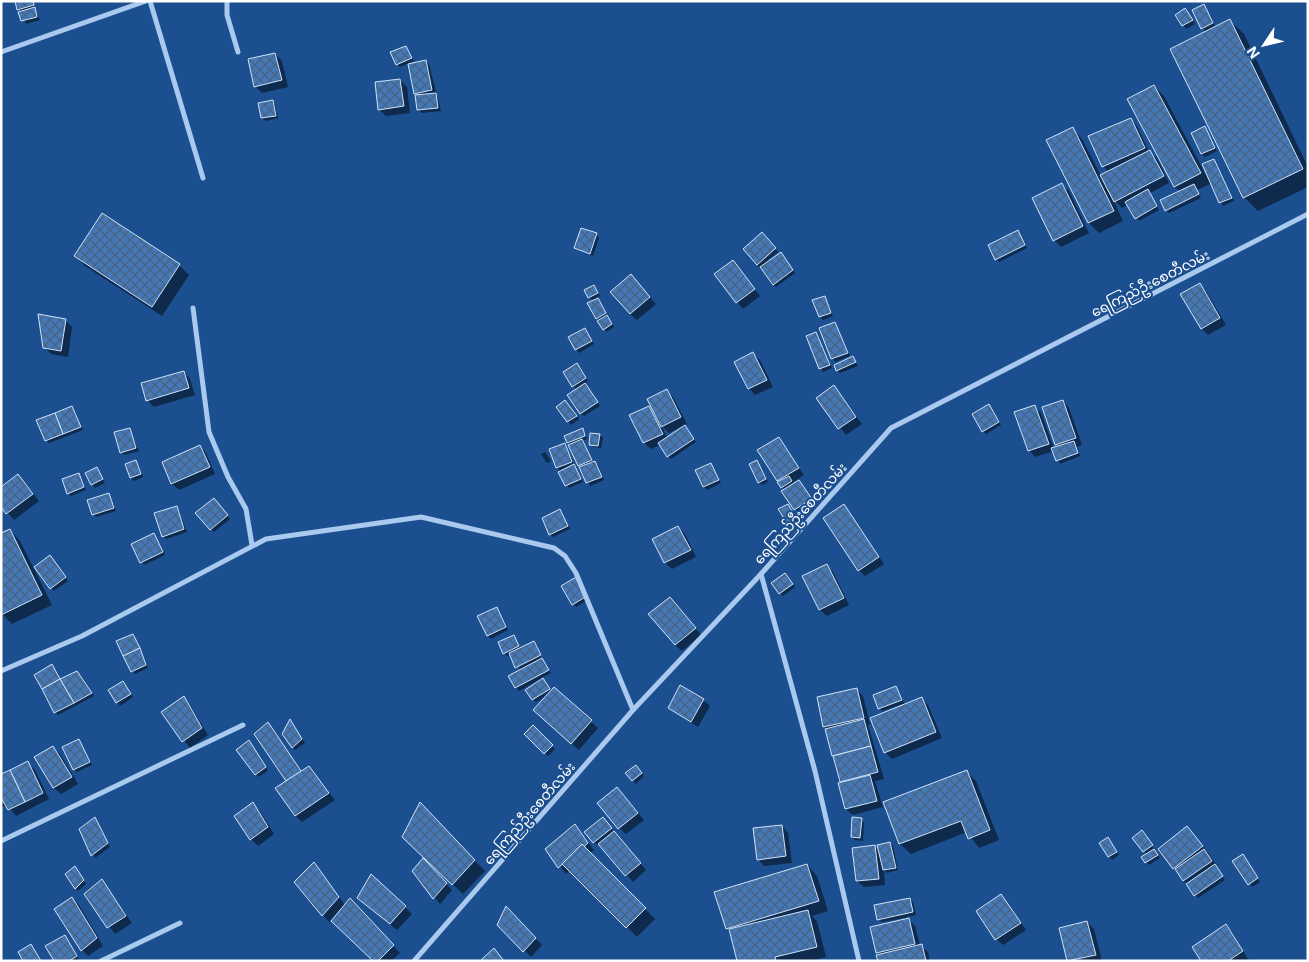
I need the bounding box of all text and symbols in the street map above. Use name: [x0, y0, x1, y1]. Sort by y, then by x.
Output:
north arrow: [1239, 20, 1289, 70]
text: N: [1243, 43, 1263, 62]
street label: ရေကြည်ဦးစေတီလမ်း: [1087, 245, 1214, 324]
street label: ရေကြည်ဦးစေတီလမ်း: [749, 458, 853, 570]
street label: ရေကြည်ဦးစေတီလမ်း: [479, 757, 581, 871]

